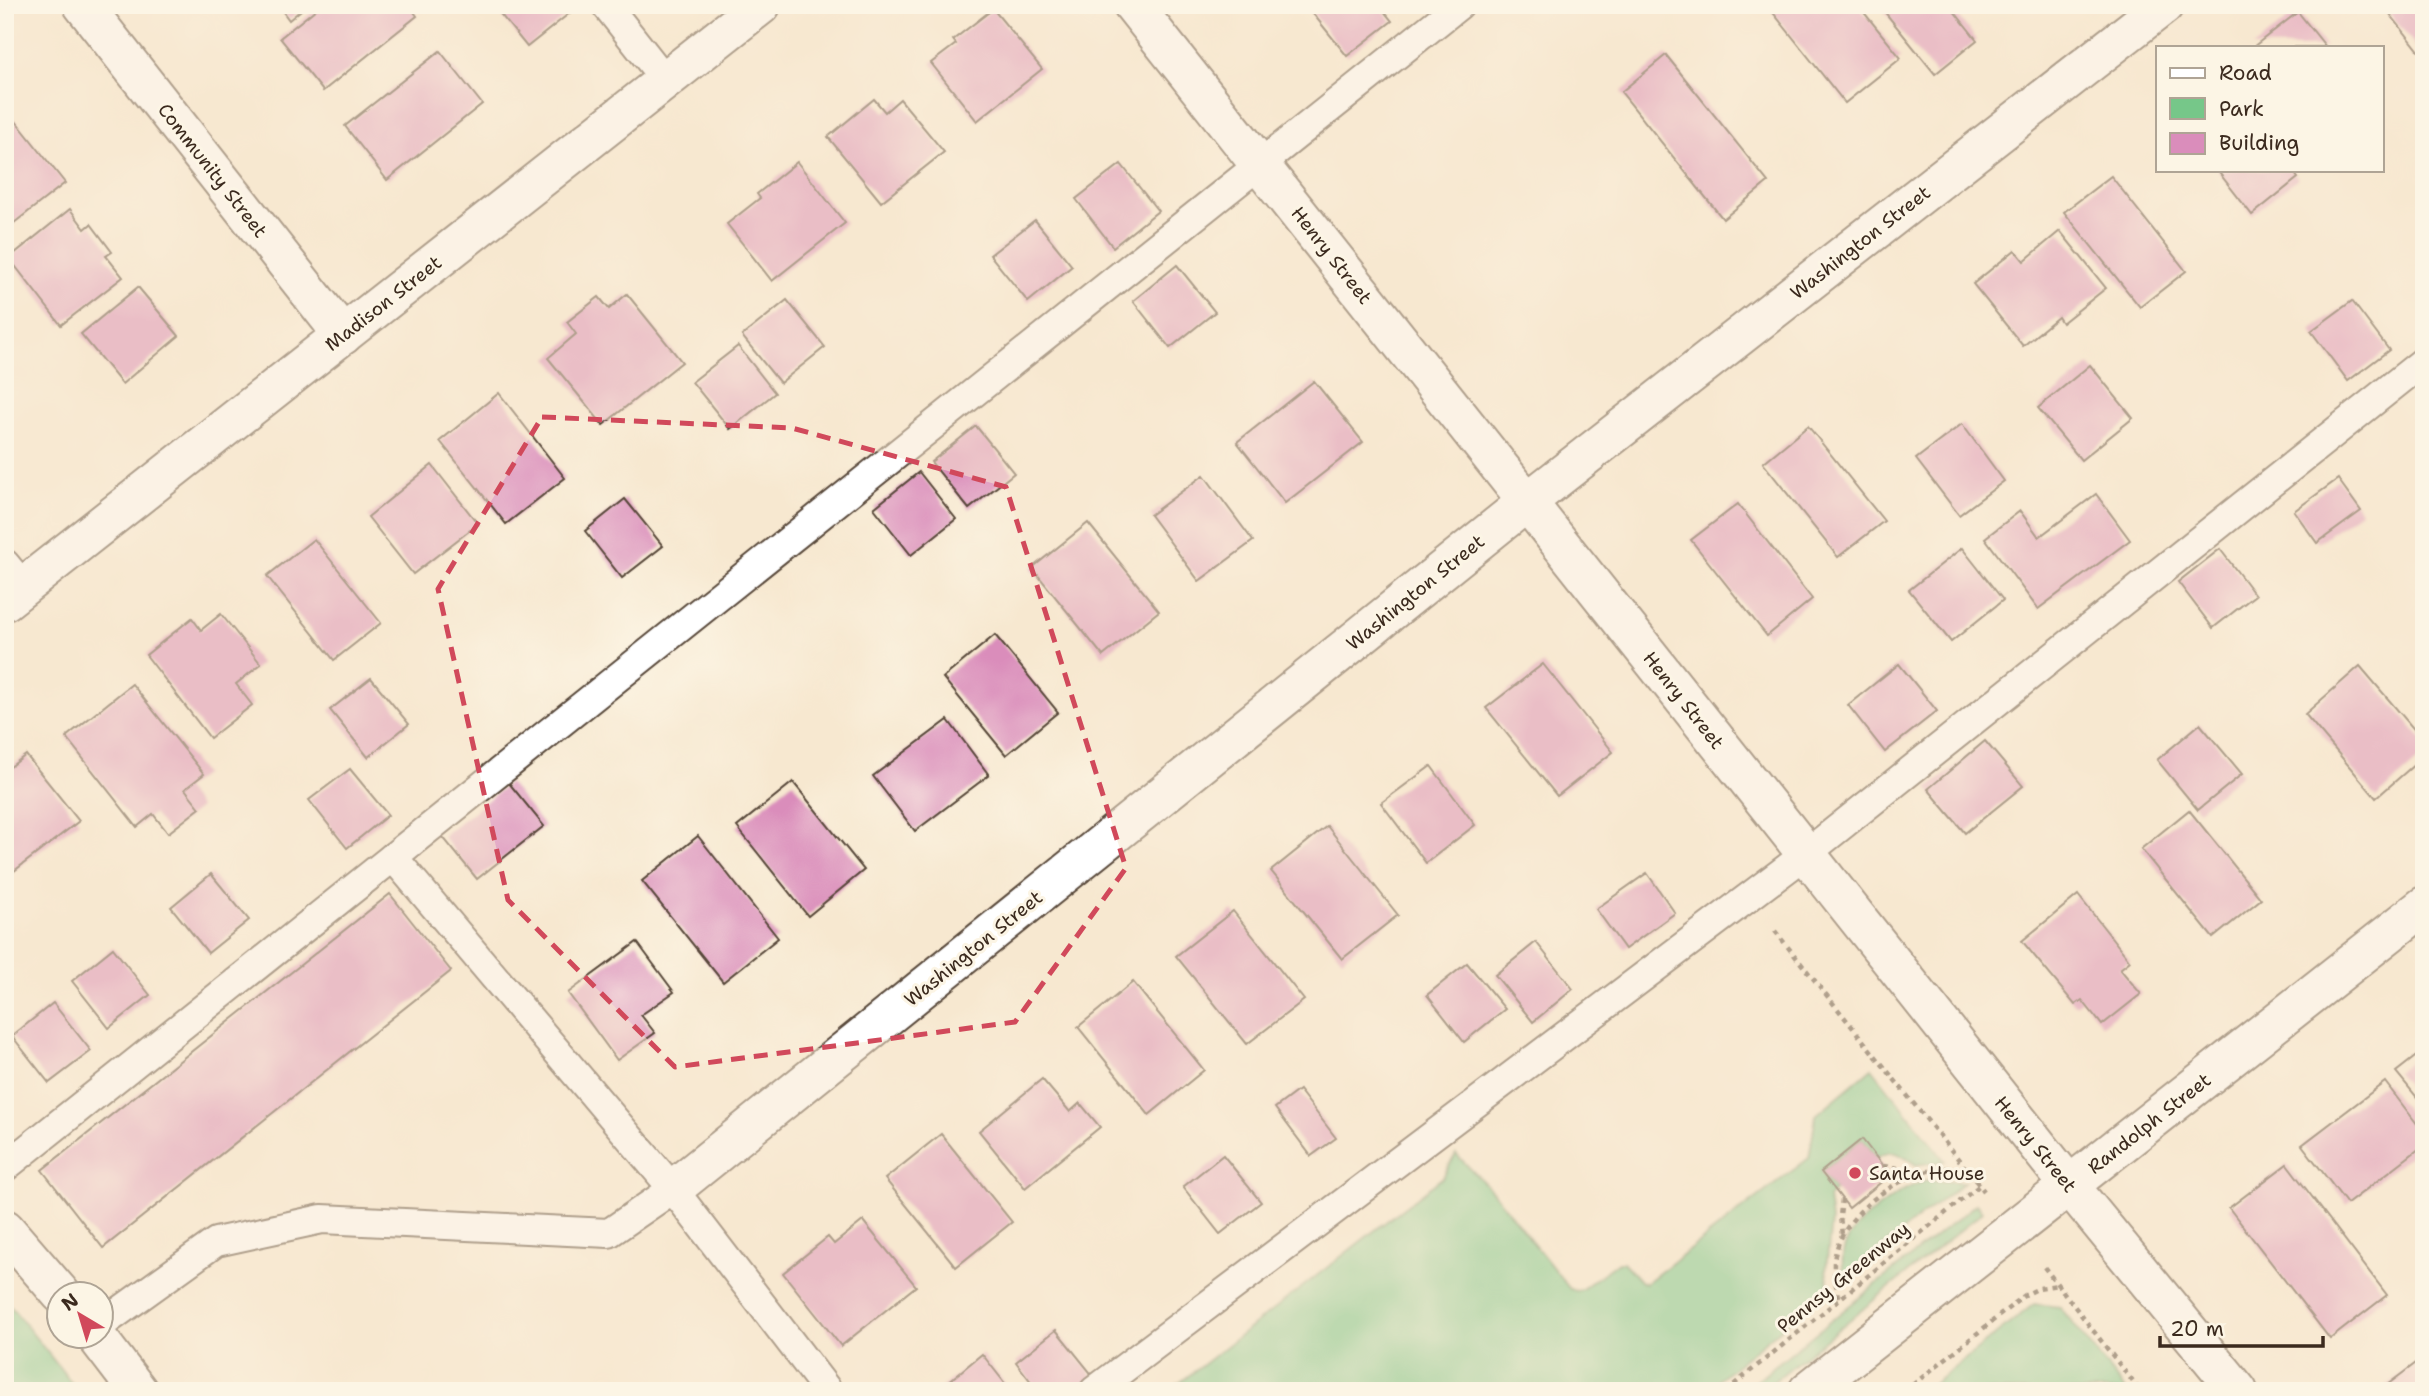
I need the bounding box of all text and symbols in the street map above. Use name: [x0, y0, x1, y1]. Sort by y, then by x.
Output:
legend: [2156, 46, 2384, 172]
text: Road: [2219, 59, 2272, 87]
text: Park: [2219, 95, 2264, 123]
street label: Community Street: [152, 98, 273, 243]
text: Building: [2219, 129, 2299, 157]
street label: Washington Street: [1785, 180, 1935, 305]
street label: Henry Street: [1286, 201, 1378, 309]
street label: Madison Street: [320, 250, 447, 357]
street label: Washington Street: [1341, 529, 1490, 656]
street label: Henry Street: [1638, 646, 1730, 754]
street label: Washington Street: [899, 885, 1048, 1012]
street label: Randolph Street: [2083, 1067, 2216, 1179]
street label: Henry Street: [1989, 1091, 2082, 1198]
place label: Santa House: [1869, 1161, 1985, 1186]
marker: Santa House: [1847, 1165, 1863, 1181]
street label: Pennsy Greenway: [1772, 1216, 1915, 1339]
north arrow: [46, 1280, 116, 1350]
text: N: [56, 1288, 83, 1316]
scale bar: [2160, 1305, 2322, 1349]
text: 20 m: [2170, 1315, 2224, 1343]

